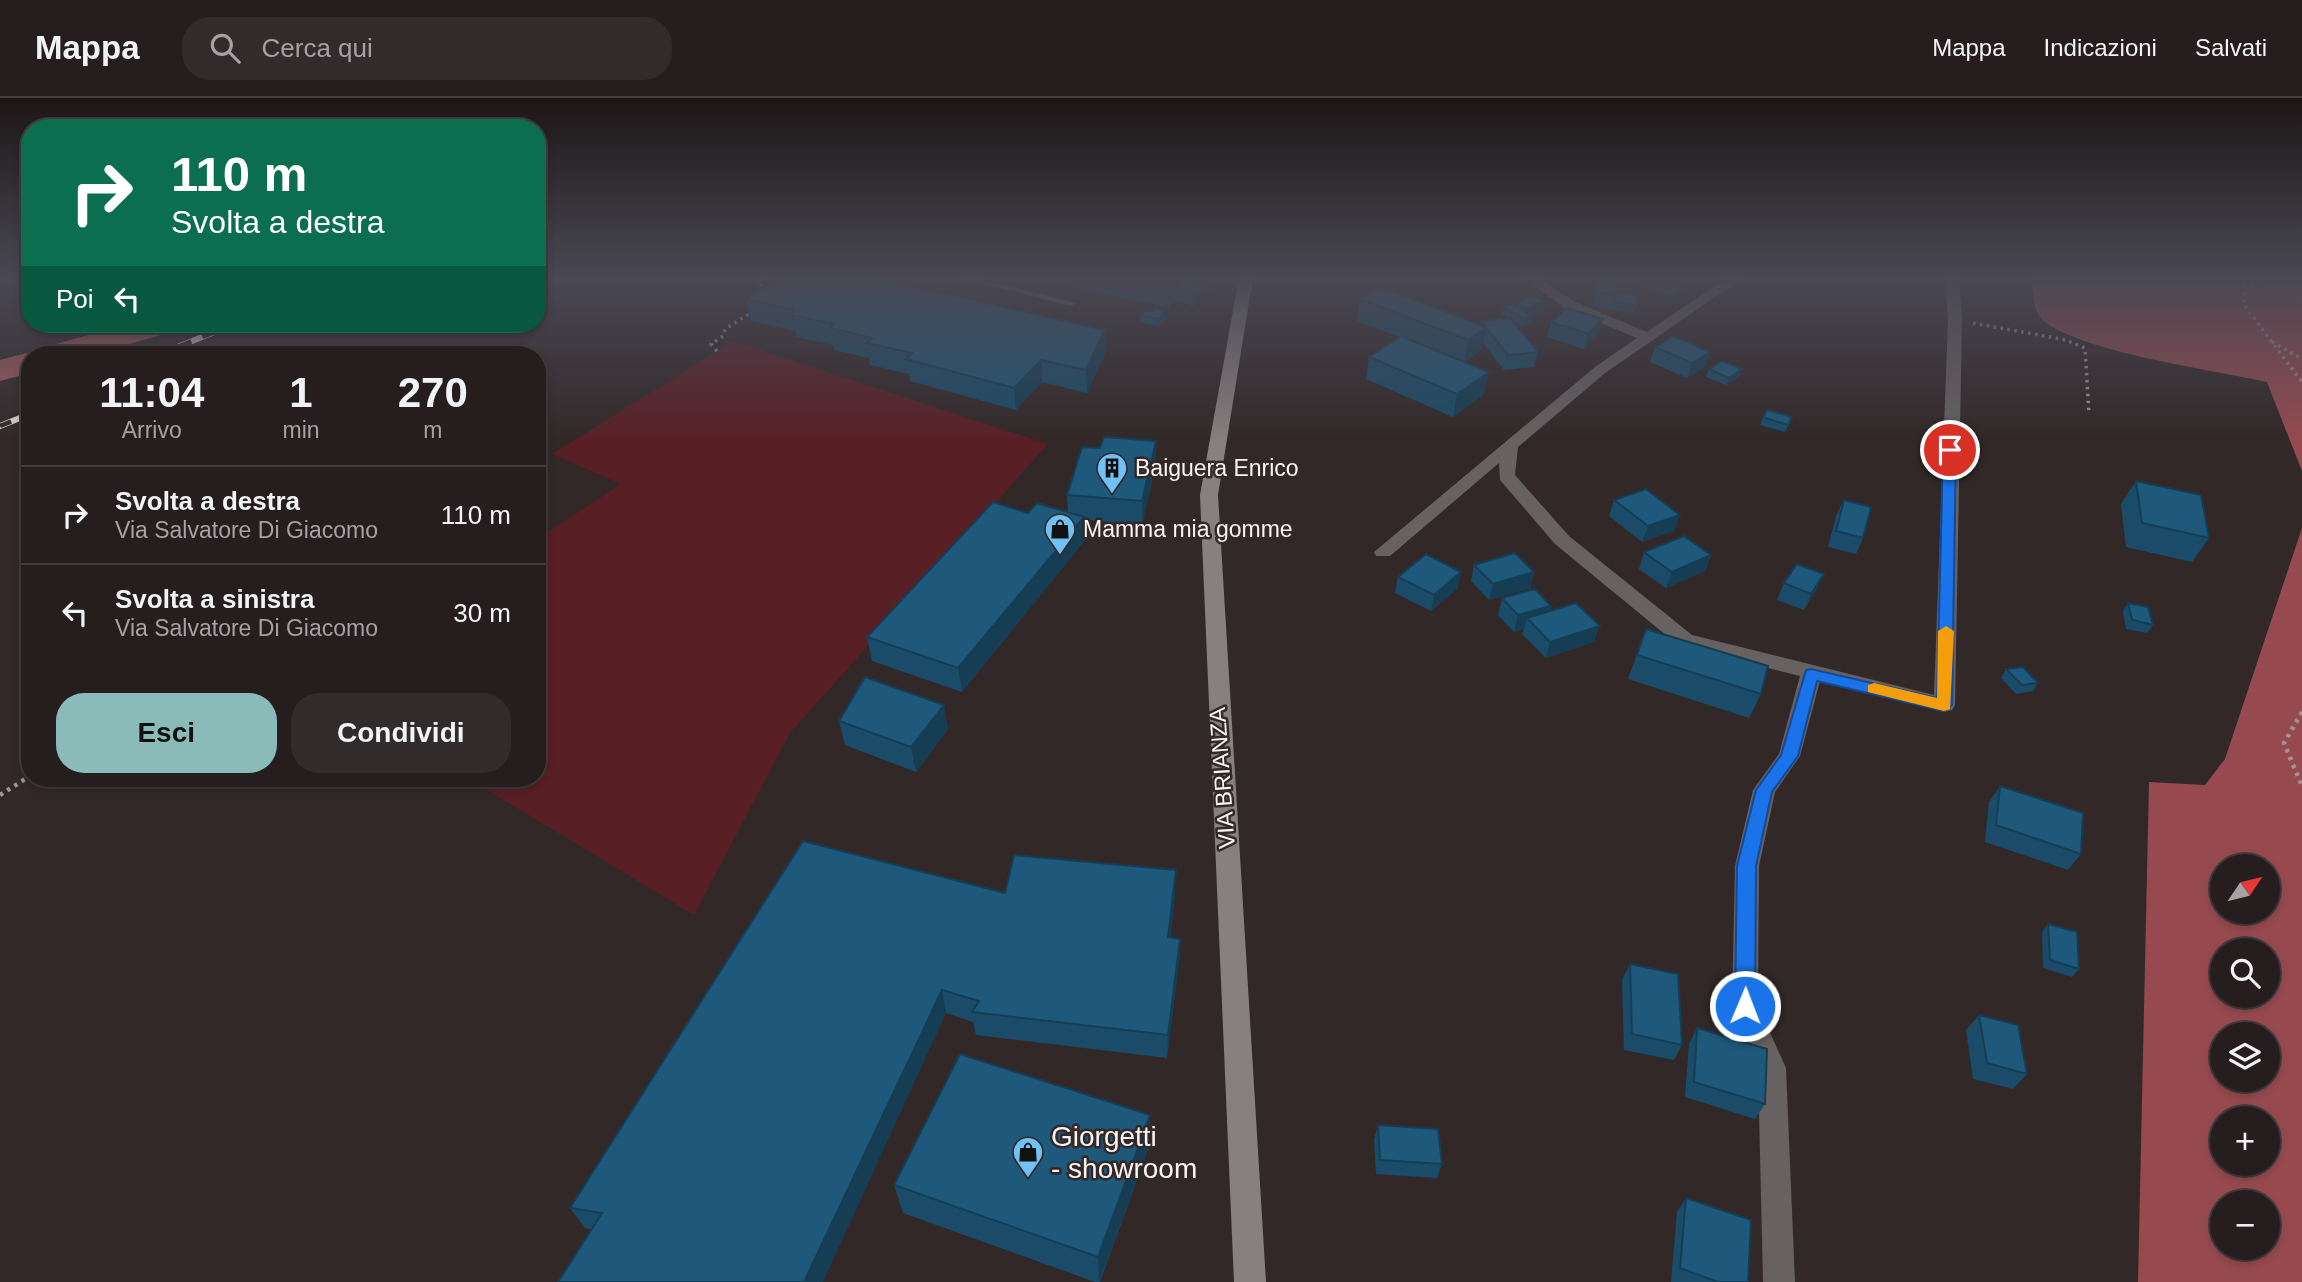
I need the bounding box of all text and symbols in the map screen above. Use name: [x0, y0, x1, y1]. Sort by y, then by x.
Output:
search box: [182, 17, 672, 80]
text: Mappa: [35, 29, 140, 66]
icon: search: [206, 29, 244, 67]
text: Cerca qui: [262, 33, 373, 63]
text: Mappa: [1932, 34, 2006, 61]
text: Indicazioni: [2044, 34, 2157, 61]
text: Salvati: [2195, 34, 2267, 61]
icon: right: [56, 147, 147, 238]
text: 110 m: [171, 147, 307, 201]
text: Svolta a destra: [171, 204, 384, 240]
icon: left: [108, 280, 146, 318]
text: Poi: [56, 284, 94, 314]
text: 11:04: [99, 369, 204, 416]
text: 1: [289, 369, 313, 416]
text: 270: [398, 369, 468, 416]
text: Arrivo: [122, 417, 182, 443]
text: min: [282, 417, 320, 443]
text: m: [423, 417, 442, 443]
pin: [1920, 420, 1980, 480]
icon: arrive: [1931, 431, 1969, 469]
building icon: Baiguera Enrico: [1095, 451, 1129, 495]
place label: Baiguera Enrico: [1135, 455, 1299, 481]
text: Svolta a destra: [115, 486, 300, 516]
icon: right: [56, 496, 94, 534]
text: 110 m: [441, 500, 511, 530]
shop icon: Mamma mia gomme: [1043, 512, 1077, 556]
place label: Mamma mia gomme: [1083, 516, 1293, 542]
text: Via Salvatore Di Giacomo: [115, 517, 378, 543]
text: Svolta a sinistra: [115, 584, 314, 614]
icon: left: [56, 594, 94, 632]
text: 30 m: [453, 598, 511, 628]
text: Via Salvatore Di Giacomo: [115, 615, 378, 641]
button: Esci: [56, 693, 277, 773]
button: Condividi: [291, 693, 511, 773]
street label: VIA BRIANZA: [1204, 706, 1240, 850]
north arrow: [2210, 854, 2280, 924]
map controls: [2210, 854, 2280, 1260]
button: search: [2210, 938, 2280, 1008]
position arrow: [1708, 969, 1782, 1043]
button: layers: [2210, 1022, 2280, 1092]
button: +: [2210, 1106, 2280, 1176]
place label: Giorgetti - showroom: [1051, 1121, 1197, 1184]
shop icon: Giorgetti - showroom: [1011, 1135, 1045, 1179]
button: −: [2210, 1190, 2280, 1260]

